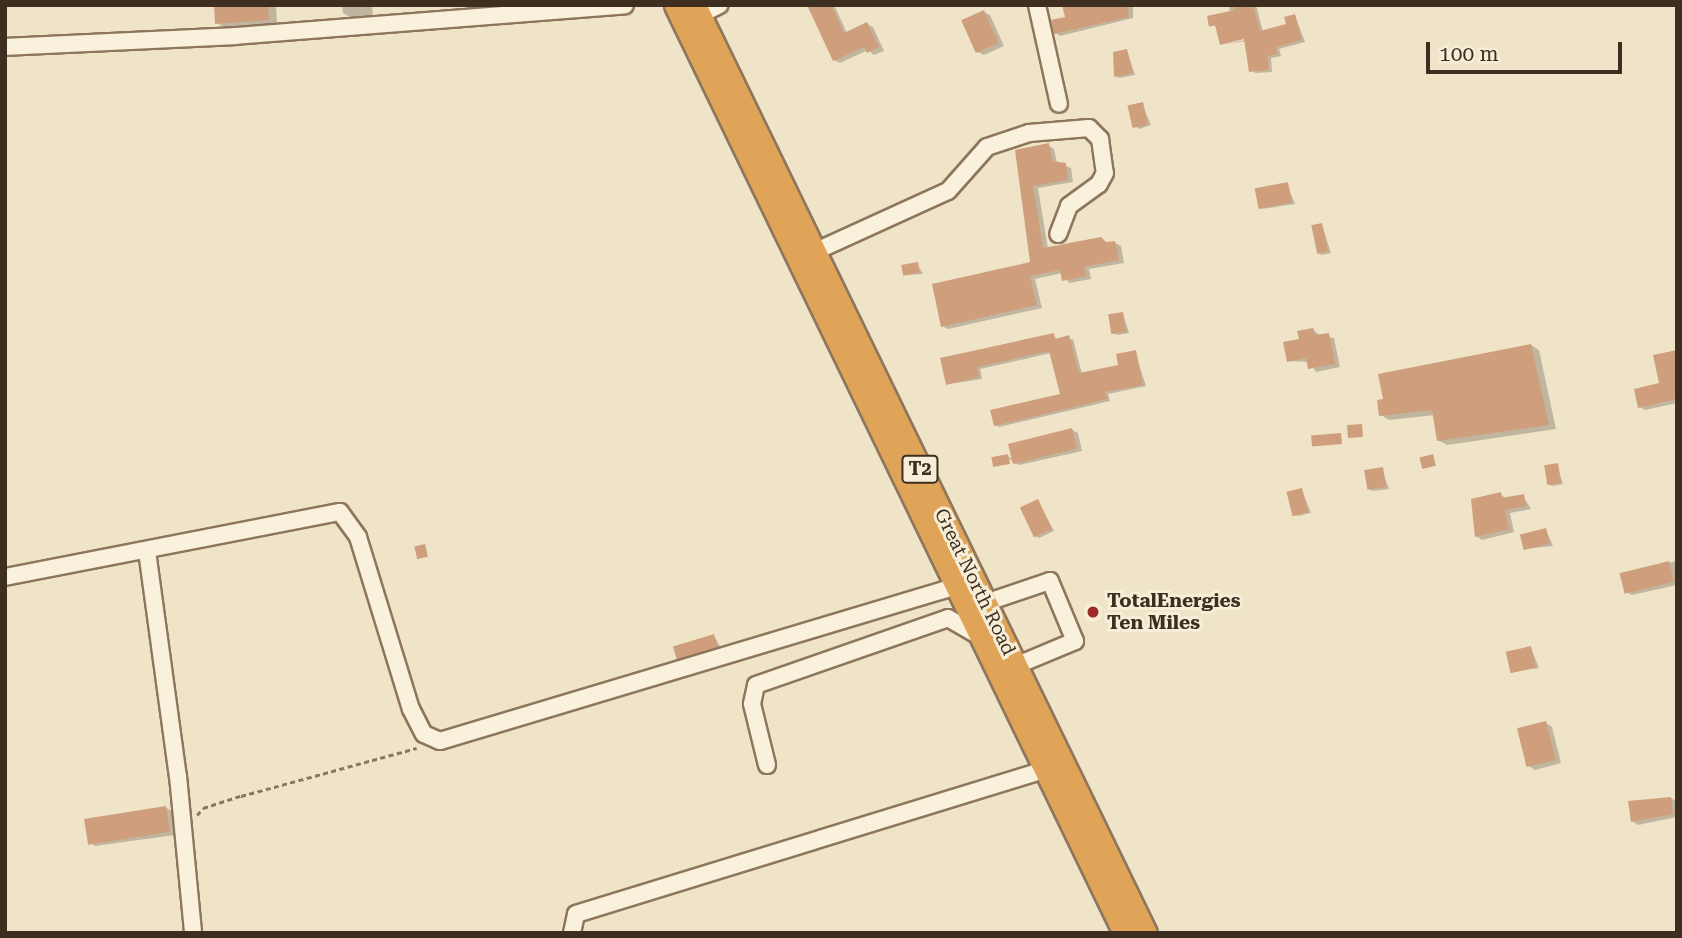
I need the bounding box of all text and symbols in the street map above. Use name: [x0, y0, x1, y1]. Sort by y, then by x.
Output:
scale bar: [1430, 28, 1626, 72]
text: 100 m: [1439, 42, 1499, 66]
road number: T2: [901, 454, 939, 484]
street label: Great North Road: [930, 505, 1020, 659]
place label: TotalEnergies Ten Miles: [1107, 590, 1240, 634]
marker: TotalEnergies Ten Miles: [1085, 604, 1101, 620]

